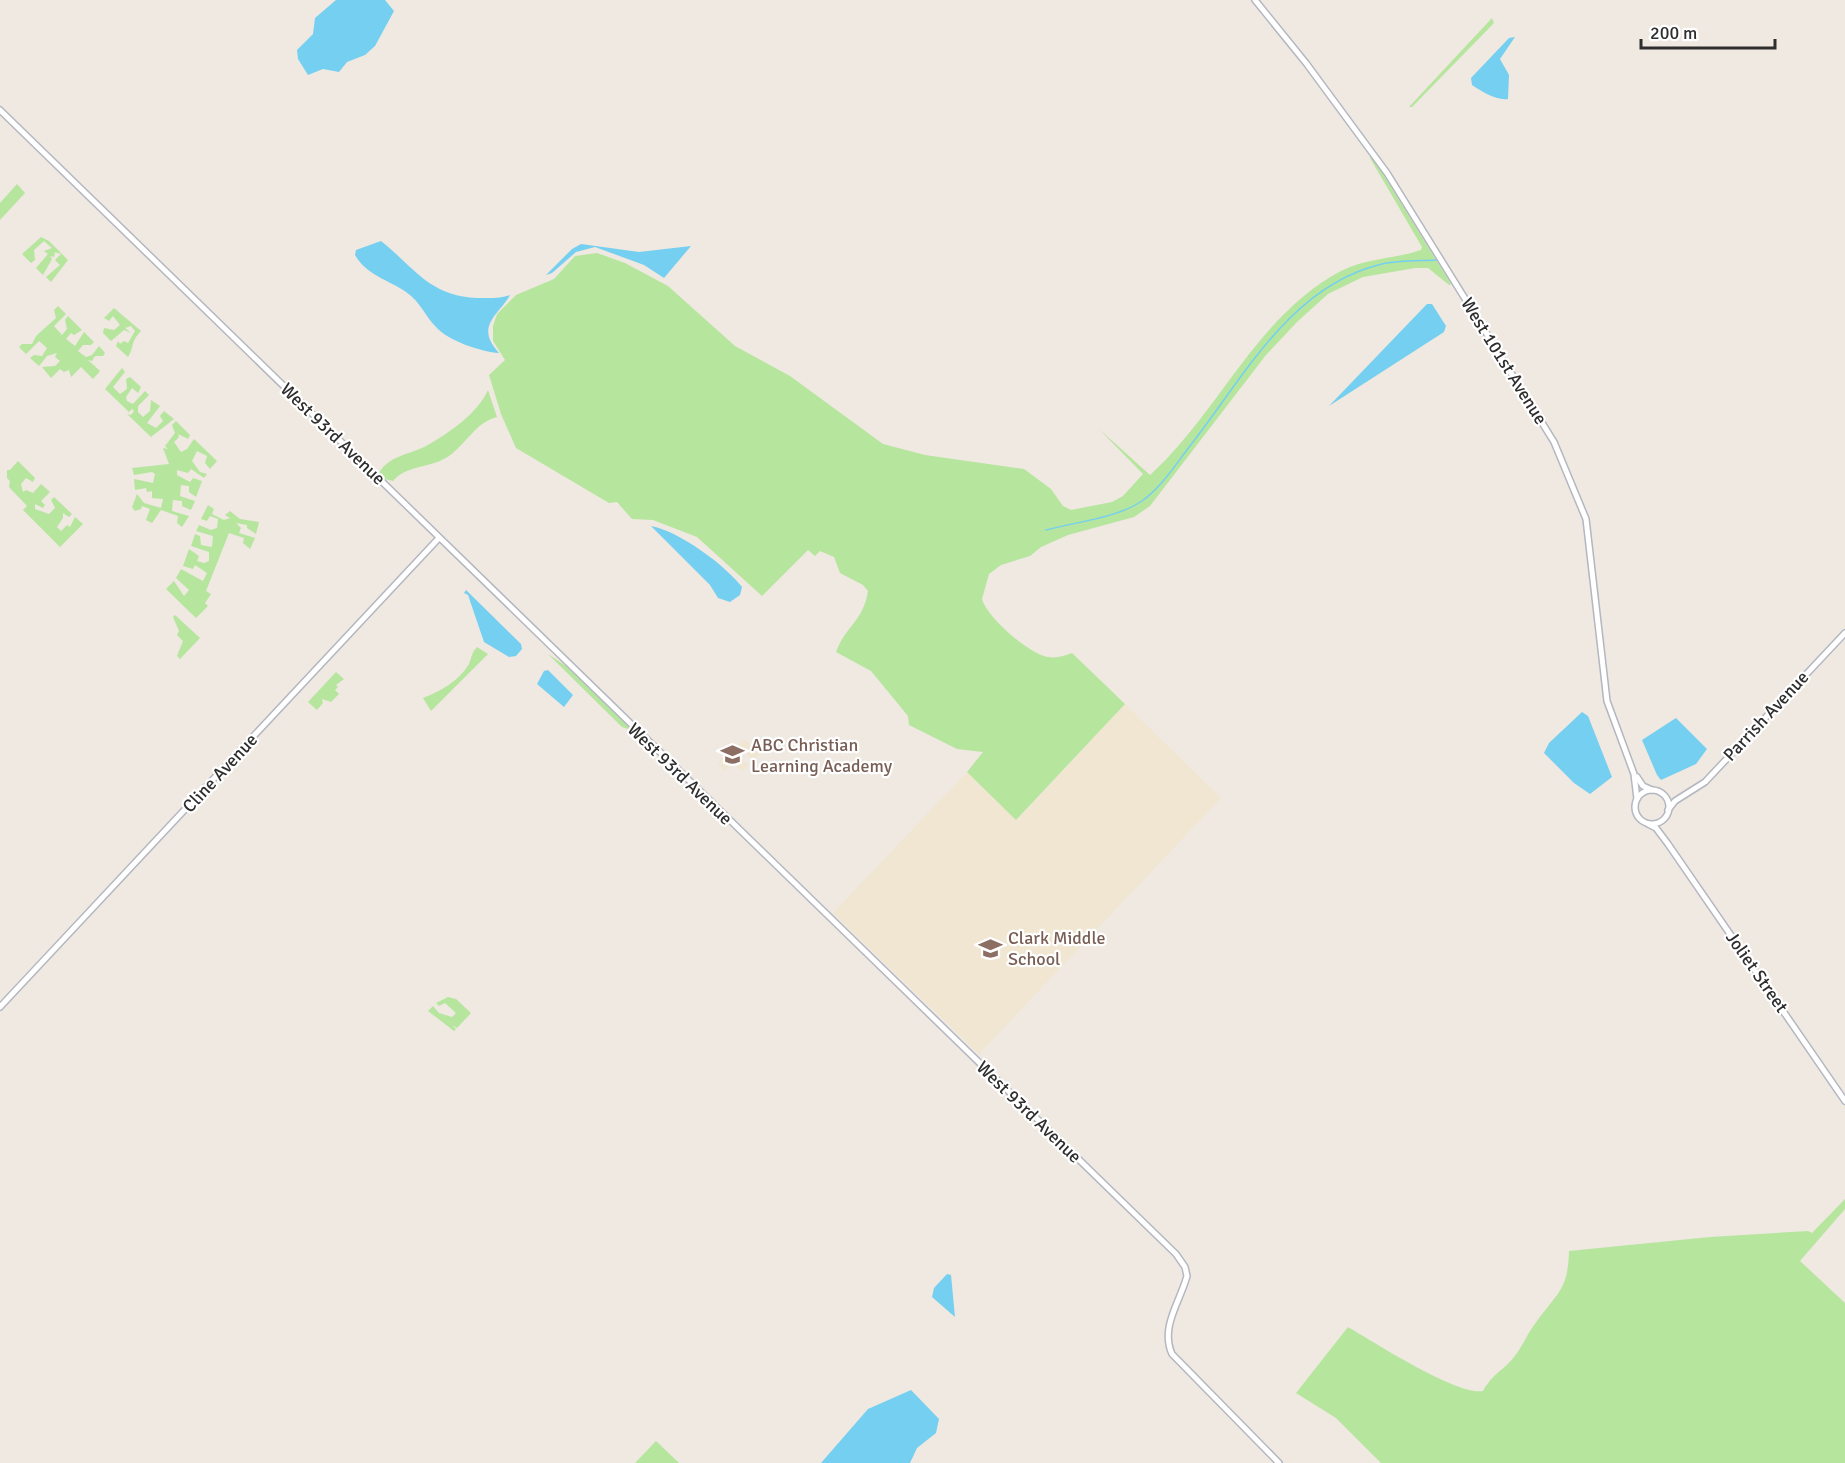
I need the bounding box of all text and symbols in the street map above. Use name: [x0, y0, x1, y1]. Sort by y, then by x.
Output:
scale bar: [1641, 12, 1774, 50]
text: 200 m: [1650, 22, 1697, 44]
street label: West 101st Avenue: [1456, 294, 1552, 428]
street label: West 93rd Avenue: [276, 378, 390, 490]
street label: Parrish Avenue: [1719, 666, 1813, 766]
street label: West 93rd Avenue: [623, 718, 737, 830]
street label: Cline Avenue: [178, 729, 262, 817]
place label: ABC Christian Learning Academy: [751, 734, 893, 777]
school or university icon: ABC Christian Learning Academy: [720, 742, 746, 768]
place label: Clark Middle School: [1008, 927, 1106, 970]
street label: Joliet Street: [1721, 927, 1793, 1017]
school or university icon: Clark Middle School: [977, 935, 1003, 961]
street label: West 93rd Avenue: [972, 1056, 1086, 1168]

